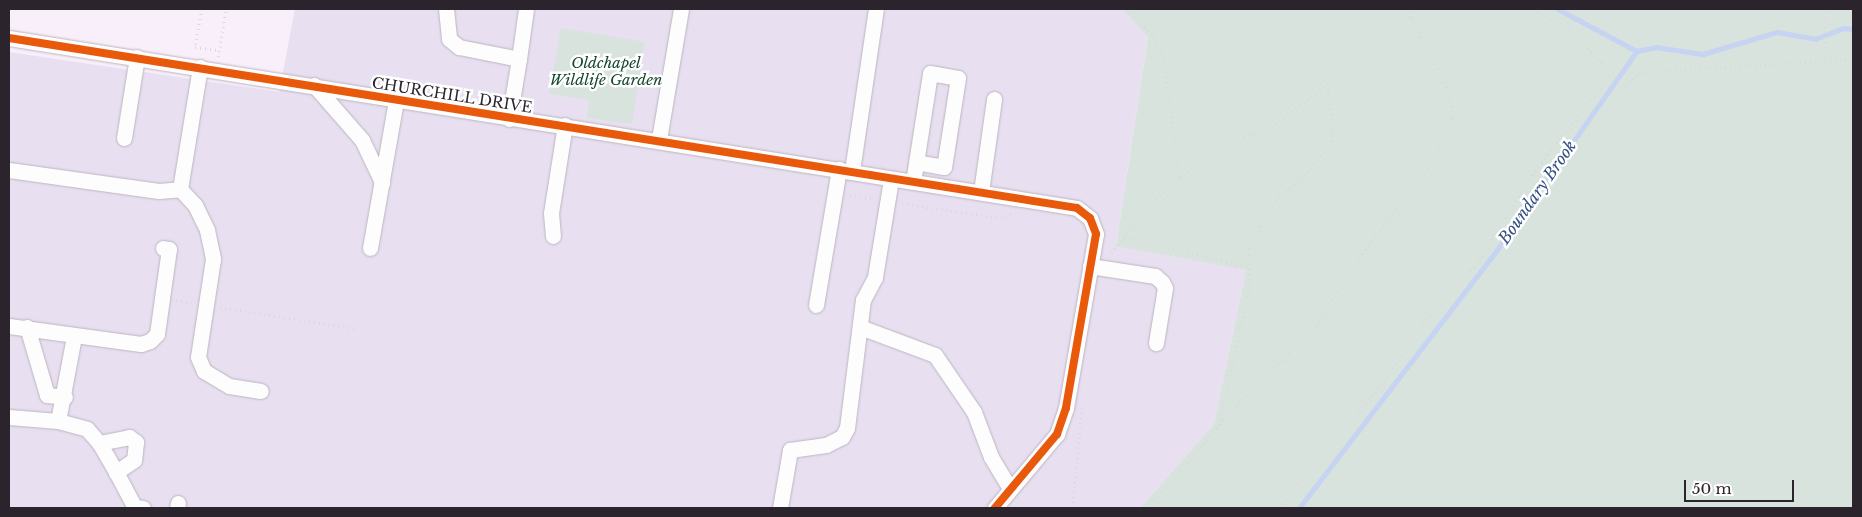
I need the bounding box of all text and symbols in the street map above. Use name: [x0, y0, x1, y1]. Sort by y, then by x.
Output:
park label: Oldchapel Wildlife Garden: [550, 53, 662, 88]
street label: CHURCHILL DRIVE: [370, 73, 534, 117]
water label: Boundary Brook: [1494, 137, 1580, 247]
scale bar: [1687, 470, 1797, 502]
text: 50 m: [1692, 479, 1732, 498]

